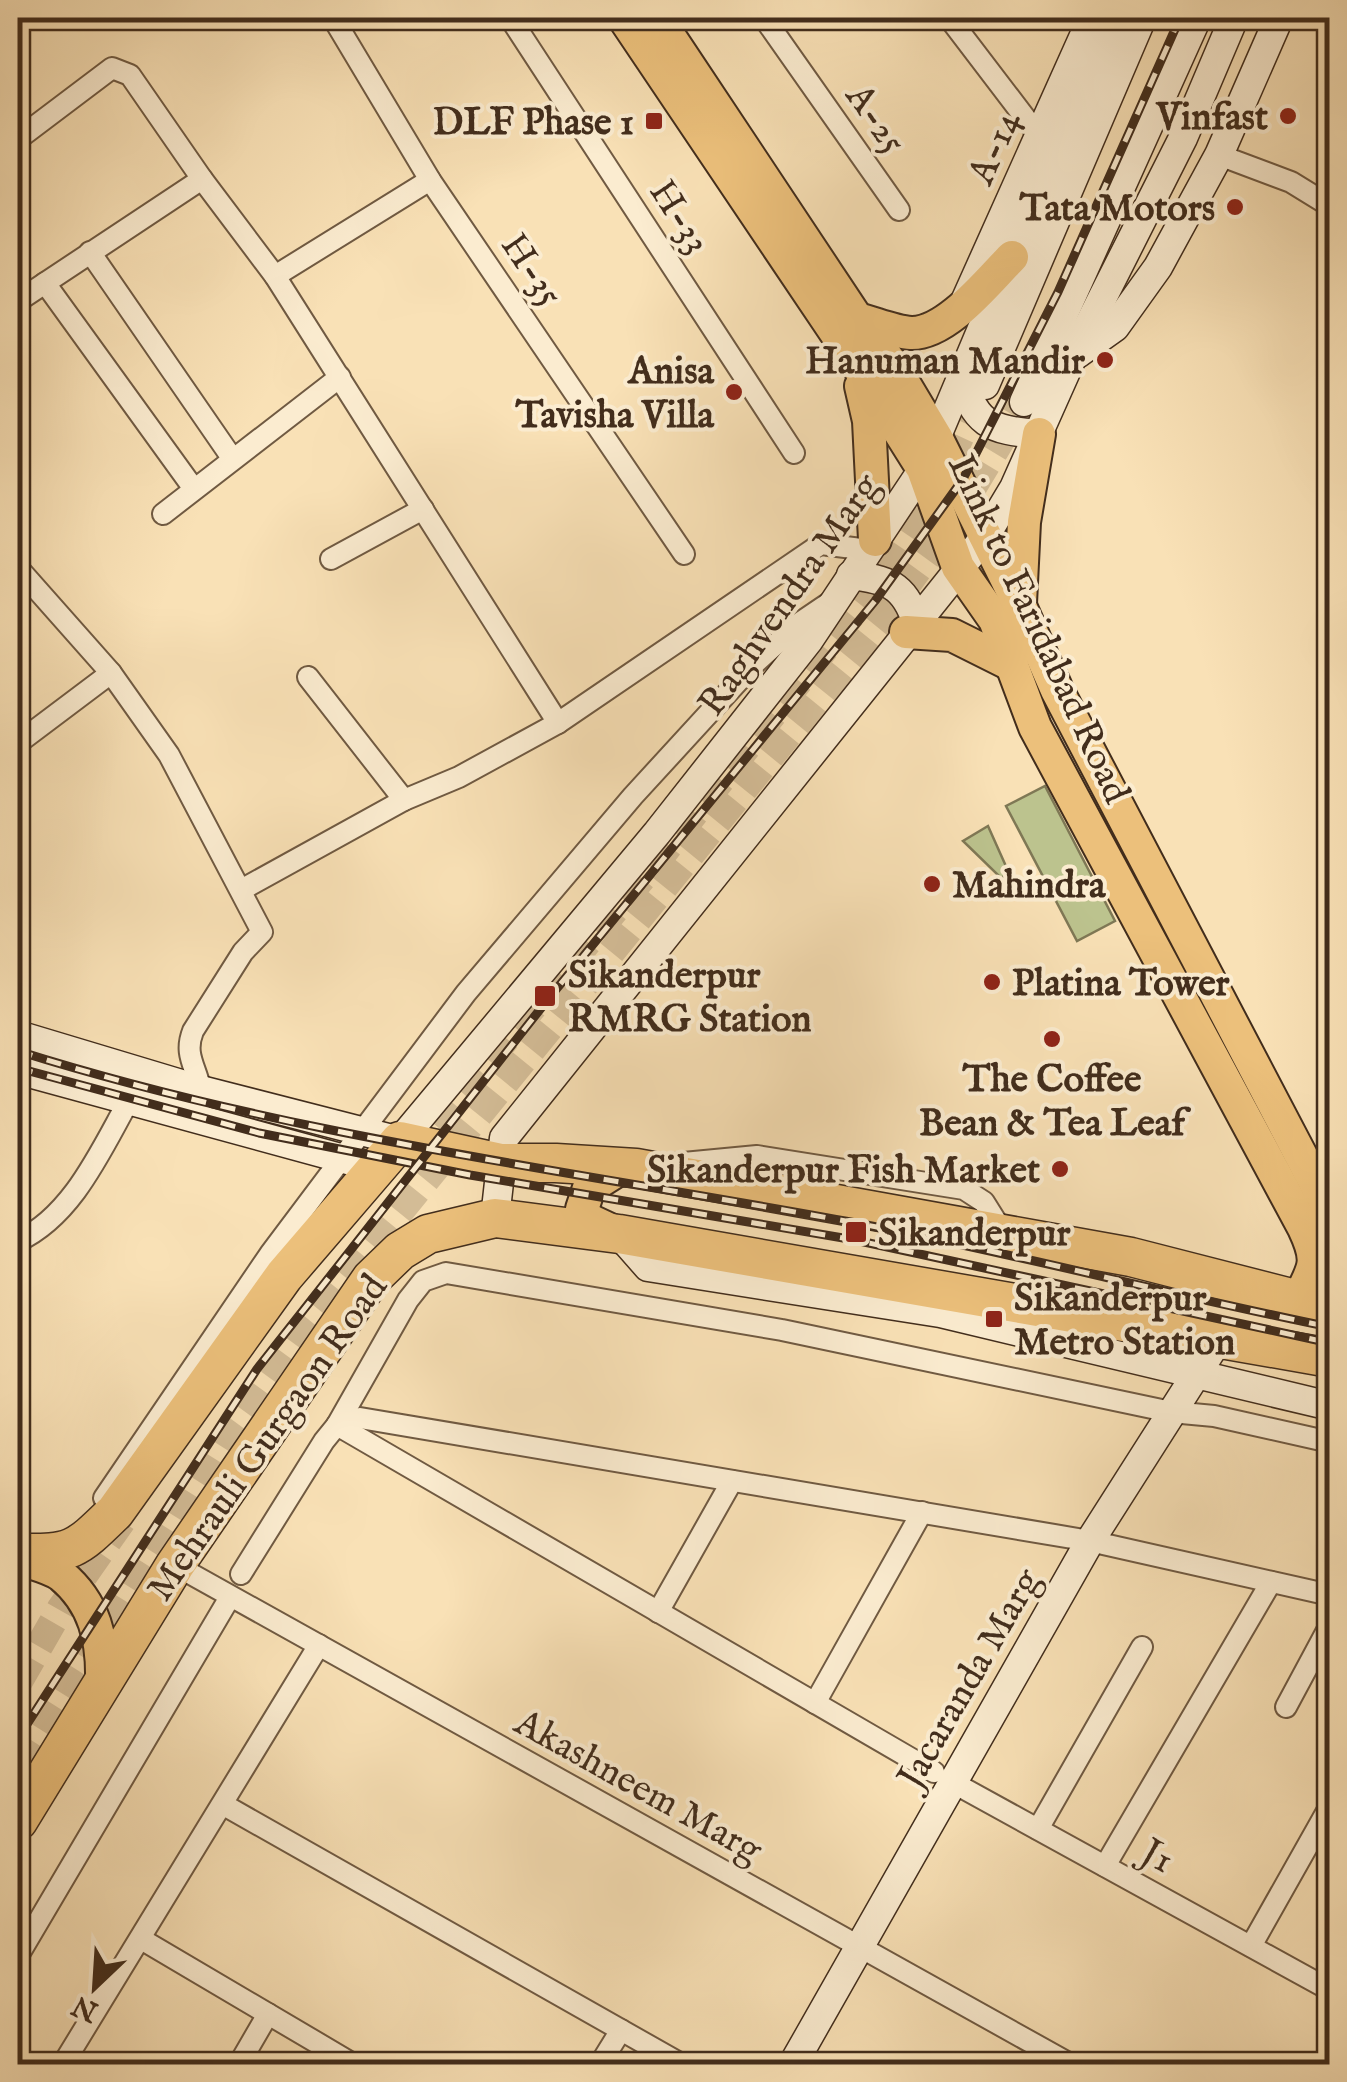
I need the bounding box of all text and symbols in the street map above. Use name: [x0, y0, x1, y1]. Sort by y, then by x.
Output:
street label: A-25: [833, 74, 916, 164]
place label: Vinfast: [1155, 95, 1268, 143]
place label: DLF Phase 1: [433, 100, 634, 148]
street label: A-14: [958, 103, 1033, 194]
marker: Vinfast: [1277, 105, 1299, 127]
marker: DLF Phase 1: [643, 110, 665, 132]
street label: H-33: [637, 172, 720, 264]
place label: Tata Motors: [1019, 186, 1215, 234]
marker: Tata Motors: [1224, 196, 1246, 218]
street label: H-35: [489, 225, 572, 317]
place label: Hanuman Mandir: [805, 339, 1086, 387]
place label: Anisa Tavisha Villa: [515, 349, 715, 441]
marker: Hanuman Mandir: [1094, 349, 1116, 371]
marker: Anisa Tavisha Villa: [723, 381, 745, 403]
street label: Link to Faridabad Road: [935, 447, 1140, 812]
street label: Raghvendra Marg: [689, 465, 892, 726]
place label: Mahindra: [952, 863, 1106, 911]
marker: Mahindra: [921, 873, 943, 895]
place label: Sikanderpur RMRG Station: [568, 953, 812, 1045]
place label: Platina Tower: [1012, 961, 1231, 1009]
marker: Platina Tower: [981, 971, 1003, 993]
marker: Sikanderpur RMRG Station: [532, 983, 558, 1009]
marker: The Coffee Bean & Tea Leaf: [1041, 1028, 1063, 1050]
place label: The Coffee Bean & Tea Leaf: [919, 1057, 1191, 1149]
place label: Sikanderpur Fish Market: [647, 1148, 1040, 1196]
marker: Sikanderpur Fish Market: [1049, 1158, 1071, 1180]
place label: Sikanderpur: [878, 1211, 1071, 1259]
marker: Sikanderpur: [843, 1219, 869, 1245]
street label: Mehrauli Gurgaon Road: [138, 1266, 400, 1611]
place label: Sikanderpur Metro Station: [1014, 1276, 1235, 1368]
marker: Sikanderpur Metro Station: [983, 1308, 1005, 1330]
street label: Jacaranda Marg: [886, 1561, 1053, 1801]
street label: Akashneem Marg: [505, 1699, 770, 1876]
street label: J1: [1128, 1827, 1181, 1886]
north arrow: [45, 1937, 145, 2037]
text: N: [67, 1986, 105, 2029]

